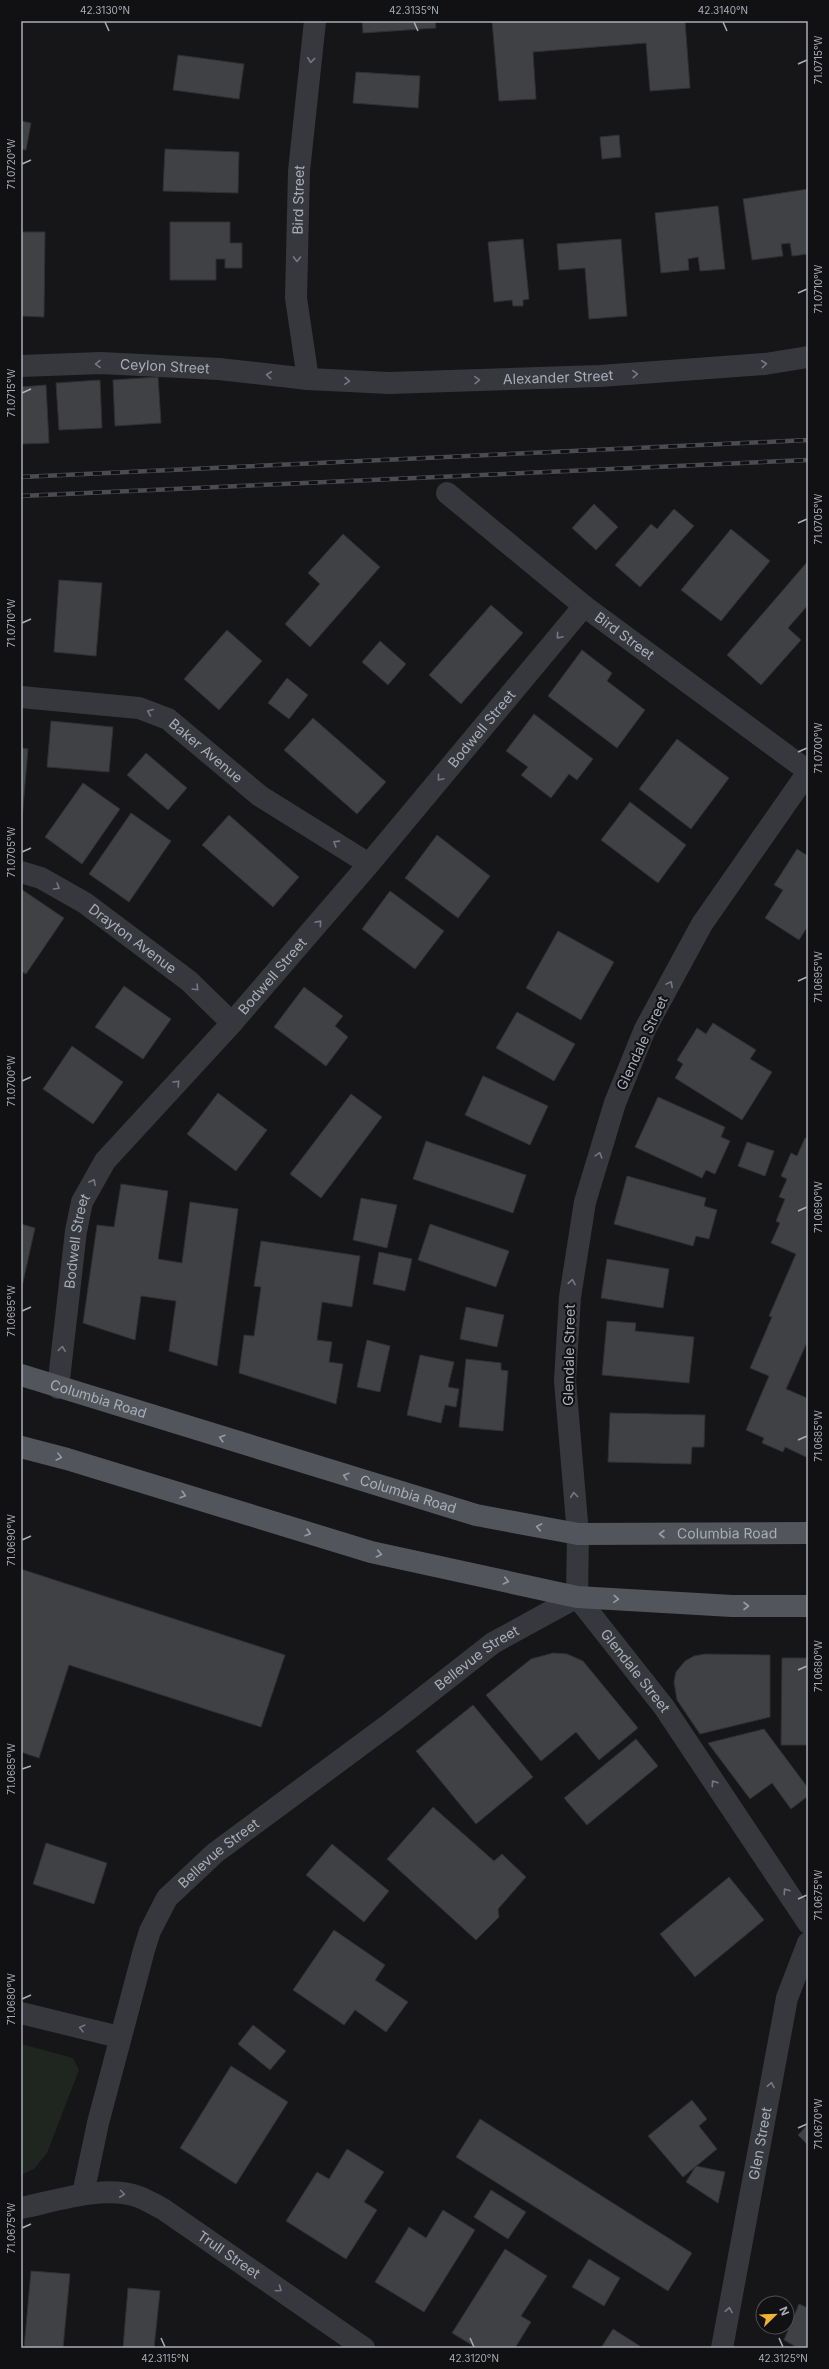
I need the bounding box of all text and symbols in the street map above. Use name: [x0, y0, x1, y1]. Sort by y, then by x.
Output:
text: 42.3130°N: [80, 4, 130, 16]
text: 42.3135°N: [389, 4, 439, 16]
text: 42.3140°N: [698, 4, 748, 16]
text: 71.0715°W: [812, 36, 824, 84]
one-way arrow: [306, 57, 315, 63]
text: 71.0720°W: [5, 138, 17, 189]
street label: Bird Street: [288, 164, 308, 235]
one-way arrow: [293, 256, 301, 262]
text: 71.0710°W: [812, 264, 824, 313]
street label: Ceylon Street: [120, 355, 210, 377]
one-way arrow: [95, 359, 101, 368]
one-way arrow: [761, 359, 767, 368]
street label: Alexander Street: [503, 366, 614, 387]
text: 71.0715°W: [5, 369, 17, 417]
one-way arrow: [632, 369, 638, 378]
one-way arrow: [266, 371, 272, 380]
one-way arrow: [474, 376, 480, 384]
one-way arrow: [344, 377, 350, 385]
text: 71.0705°W: [812, 493, 824, 544]
text: 71.0710°W: [5, 598, 17, 647]
street label: Bird Street: [592, 608, 658, 663]
one-way arrow: [557, 631, 564, 638]
street label: Bodwell Street: [444, 686, 519, 771]
one-way arrow: [147, 709, 154, 717]
street label: Baker Avenue: [166, 715, 247, 786]
text: 71.0700°W: [812, 722, 824, 774]
one-way arrow: [438, 774, 445, 781]
text: 71.0705°W: [5, 826, 17, 877]
one-way arrow: [333, 840, 340, 848]
one-way arrow: [53, 882, 60, 890]
street label: Drayton Avenue: [86, 900, 180, 977]
one-way arrow: [314, 920, 321, 927]
street label: Bodwell Street: [234, 934, 310, 1018]
text: 71.0695°W: [812, 951, 824, 1003]
one-way arrow: [665, 980, 673, 988]
one-way arrow: [191, 983, 199, 991]
street label: Glendale Street: [612, 993, 671, 1092]
text: 71.0700°W: [5, 1055, 17, 1107]
one-way arrow: [172, 1080, 180, 1088]
one-way arrow: [594, 1152, 603, 1159]
one-way arrow: [89, 1179, 96, 1186]
text: 71.0690°W: [812, 1181, 824, 1233]
street label: Bodwell Street: [60, 1190, 93, 1289]
one-way arrow: [567, 1279, 576, 1285]
text: 71.0695°W: [5, 1285, 17, 1337]
street label: Glendale Street: [559, 1304, 578, 1406]
one-way arrow: [58, 1346, 67, 1353]
street label: Columbia Road: [48, 1375, 149, 1421]
text: 71.0685°W: [812, 1410, 824, 1462]
one-way arrow: [219, 1434, 226, 1443]
one-way arrow: [55, 1452, 62, 1461]
street label: Columbia Road: [358, 1471, 459, 1516]
one-way arrow: [343, 1472, 350, 1481]
one-way arrow: [180, 1490, 187, 1499]
one-way arrow: [570, 1492, 579, 1498]
text: 71.0690°W: [5, 1514, 17, 1566]
one-way arrow: [536, 1523, 542, 1531]
street label: Columbia Road: [677, 1524, 777, 1542]
one-way arrow: [304, 1528, 311, 1537]
one-way arrow: [659, 1530, 665, 1538]
one-way arrow: [376, 1549, 382, 1557]
one-way arrow: [503, 1576, 509, 1584]
one-way arrow: [613, 1595, 619, 1603]
one-way arrow: [743, 1602, 749, 1610]
street label: Bellevue Street: [431, 1621, 522, 1694]
street label: Glendale Street: [597, 1625, 674, 1716]
text: 71.0680°W: [812, 1640, 824, 1692]
text: 71.0685°W: [5, 1743, 17, 1795]
one-way arrow: [712, 1780, 719, 1787]
street label: Bellevue Street: [174, 1814, 262, 1891]
text: 71.0675°W: [812, 1869, 824, 1920]
one-way arrow: [784, 1888, 791, 1895]
text: 71.0680°W: [5, 1973, 17, 2025]
one-way arrow: [78, 2024, 85, 2033]
one-way arrow: [766, 2082, 774, 2089]
text: 71.0670°W: [812, 2098, 824, 2150]
street label: Glen Street: [744, 2105, 775, 2181]
one-way arrow: [119, 2189, 125, 2198]
text: 71.0675°W: [5, 2202, 17, 2253]
street label: Trull Street: [195, 2227, 264, 2282]
one-way arrow: [275, 2284, 282, 2291]
north arrow: [755, 2295, 795, 2335]
text: N: [776, 2304, 792, 2318]
one-way arrow: [724, 2307, 733, 2313]
text: 42.3115°N: [141, 2352, 189, 2364]
text: 42.3120°N: [449, 2352, 499, 2364]
text: 42.3125°N: [758, 2352, 808, 2364]

